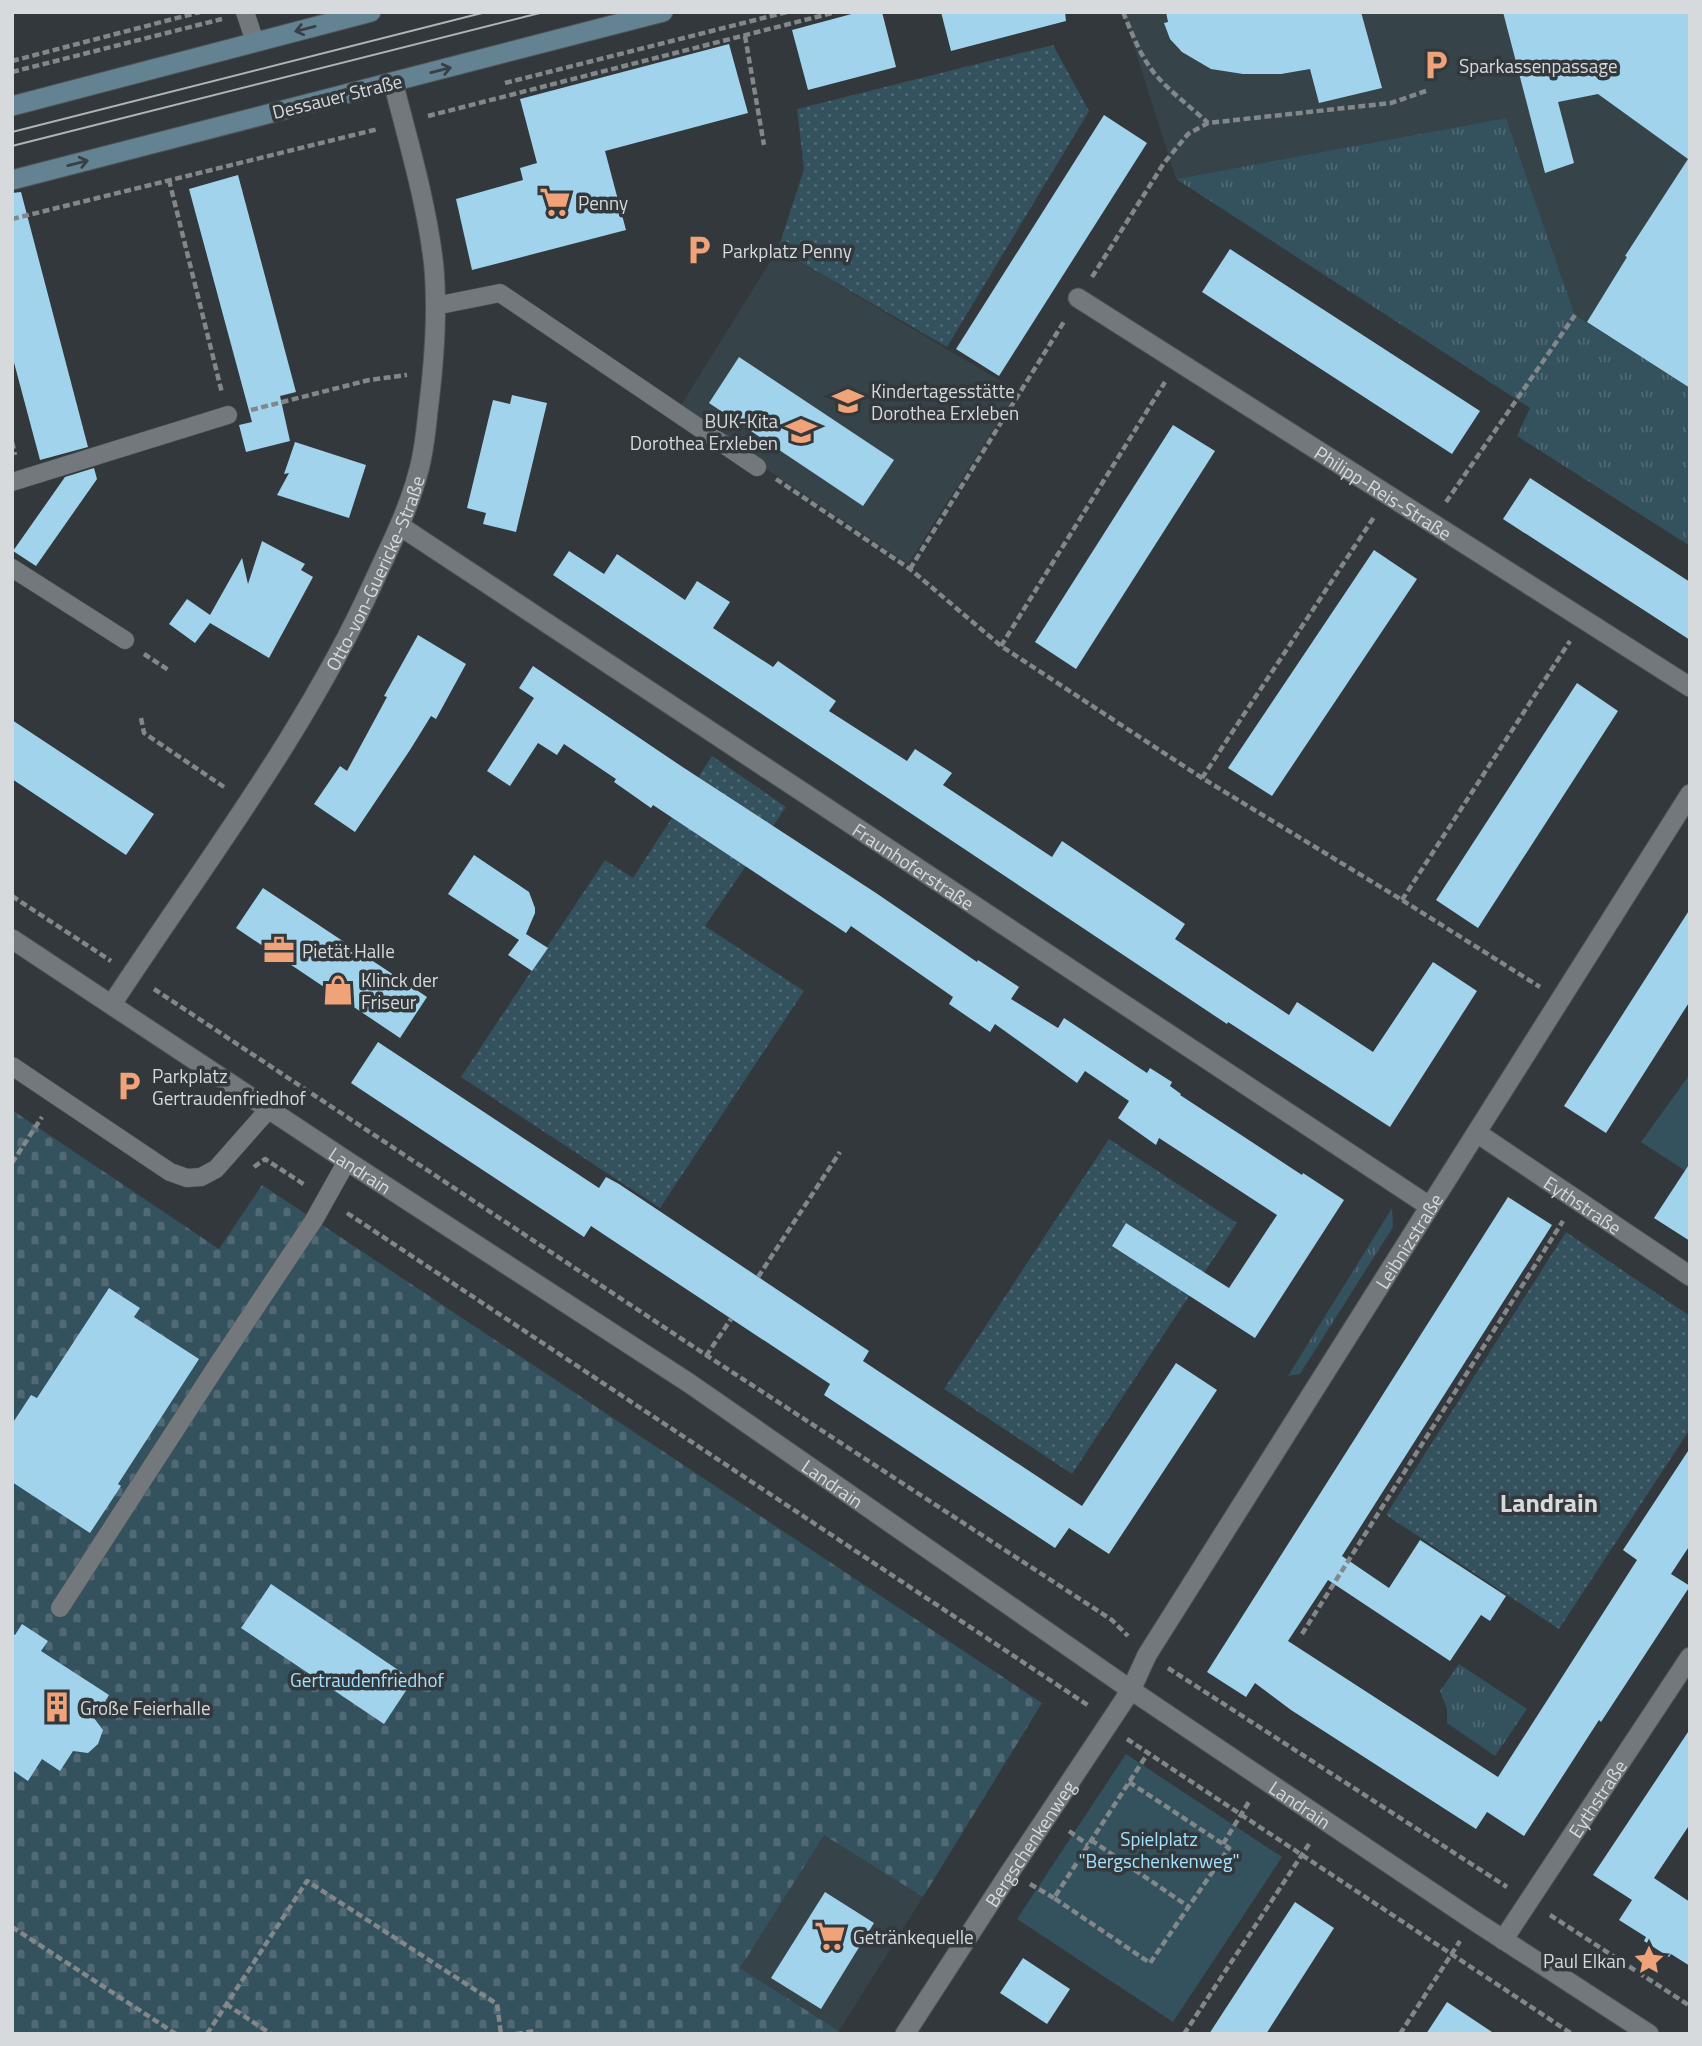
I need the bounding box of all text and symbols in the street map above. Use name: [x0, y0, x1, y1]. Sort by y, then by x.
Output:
one-way arrow: [294, 23, 317, 36]
parking icon: Sparkassenpassage: [1419, 48, 1453, 82]
place label: Sparkassenpassage: [1459, 51, 1618, 80]
one-way arrow: [430, 62, 452, 75]
street label: Dessauer Straße: [269, 66, 405, 126]
one-way arrow: [66, 156, 89, 169]
supermarket icon: Penny: [538, 185, 572, 219]
place label: Penny: [578, 188, 628, 217]
parking icon: Parkplatz Penny: [682, 233, 716, 267]
place label: Parkplatz Penny: [722, 236, 852, 265]
place label: Kindertagesstätte Dorothea Erxleben: [871, 376, 1019, 427]
school or university icon: Kindertagesstätte Dorothea Erxleben: [831, 384, 865, 418]
place label: BUK-Kita Dorothea Erxleben: [630, 406, 778, 457]
school or university icon: BUK-Kita Dorothea Erxleben: [784, 414, 818, 448]
street label: Philipp-Reis-Straße: [1309, 438, 1458, 547]
street label: Otto-von-Guericke-Straße: [317, 472, 431, 676]
street label: Fraunhoferstraße: [847, 815, 981, 917]
office icon: Pietät Halle: [262, 933, 296, 967]
place label: Pietät Halle: [302, 936, 395, 965]
place label: Klinck der Friseur: [361, 965, 439, 1016]
shop icon: Klinck der Friseur: [321, 973, 355, 1007]
place label: Parkplatz Gertraudenfriedhof: [152, 1061, 306, 1112]
parking icon: Parkplatz Gertraudenfriedhof: [112, 1069, 146, 1103]
street label: Landrain: [324, 1139, 398, 1201]
street label: Eythstraße: [1538, 1168, 1628, 1241]
street label: Leibnizstraße: [1367, 1187, 1449, 1294]
street label: Landrain: [796, 1451, 870, 1515]
district label: Landrain: [1500, 1483, 1598, 1522]
park label: Gertraudenfriedhof: [290, 1665, 445, 1694]
building icon: Große Feierhalle: [40, 1690, 74, 1724]
place label: Große Feierhalle: [80, 1693, 210, 1722]
street label: Eythstraße: [1560, 1753, 1633, 1843]
street label: Bergschenkenweg: [977, 1773, 1082, 1912]
street label: Landrain: [1264, 1773, 1337, 1835]
park label: Spielplatz "Bergschenkenweg": [1078, 1824, 1240, 1875]
supermarket icon: Getränkequelle: [813, 1919, 847, 1953]
place label: Getränkequelle: [853, 1922, 974, 1951]
place icon: Paul Elkan: [1632, 1943, 1666, 1977]
place label: Paul Elkan: [1543, 1946, 1626, 1975]

